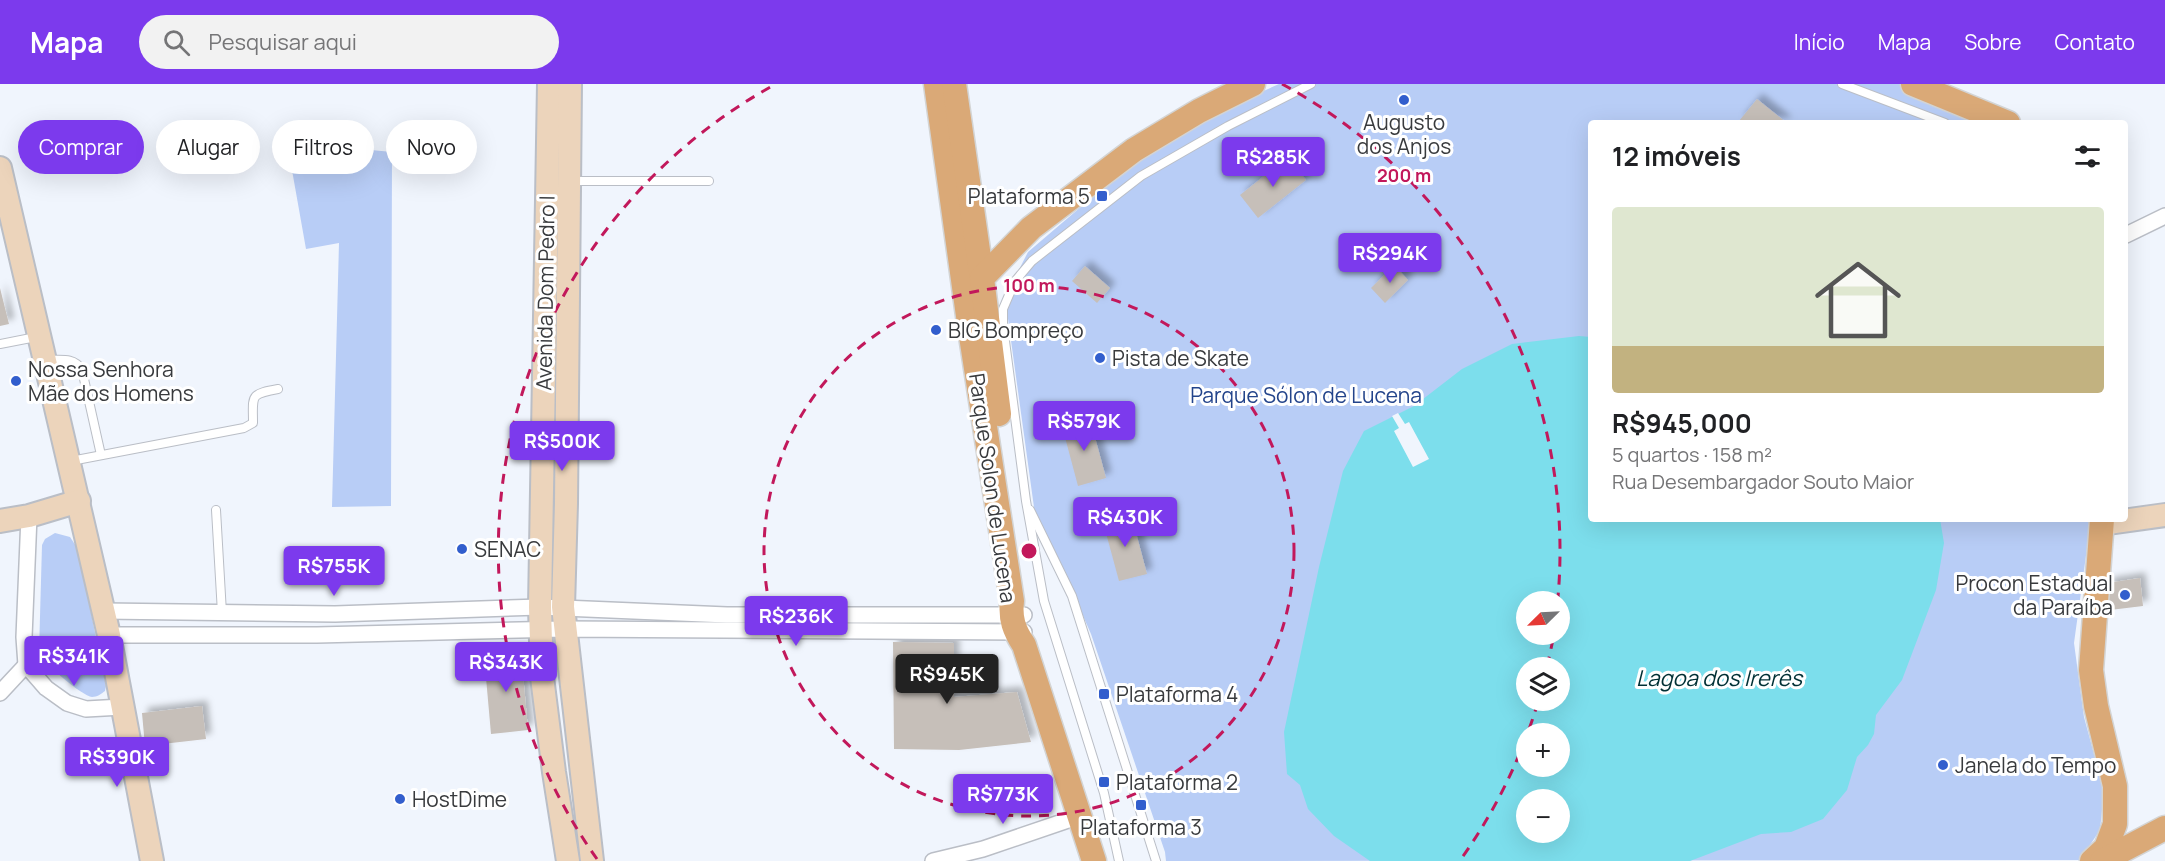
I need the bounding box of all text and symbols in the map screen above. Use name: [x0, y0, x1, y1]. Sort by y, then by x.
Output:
search box: [139, 15, 559, 69]
text: Mapa: [30, 23, 103, 61]
icon: search: [160, 26, 193, 59]
text: Pesquisar aqui: [208, 27, 357, 57]
text: Início: [1794, 28, 1845, 56]
text: Mapa: [1878, 28, 1931, 56]
text: Sobre: [1964, 28, 2022, 56]
text: Contato: [2055, 28, 2135, 56]
marker: Augusto dos Anjos: [1397, 93, 1411, 107]
place label: Augusto dos Anjos: [1357, 108, 1451, 160]
chip: Comprar: [18, 120, 144, 174]
chip: Alugar: [156, 120, 260, 174]
chip: Filtros: [272, 120, 374, 174]
chip: Novo: [386, 120, 477, 174]
pin: R$285K: [1224, 137, 1322, 188]
text: 12 imóveis: [1612, 138, 1741, 174]
icon: filters: [2071, 140, 2104, 173]
text: R$285K: [1236, 143, 1310, 170]
text: 200 m: [1377, 163, 1431, 187]
place label: Plataforma 5: [968, 182, 1090, 210]
marker: Plataforma 5: [1095, 189, 1109, 203]
street label: Avenida Dom Pedro I: [529, 195, 561, 391]
pin: R$294K: [1341, 233, 1439, 284]
text: R$294K: [1352, 239, 1428, 266]
icon: home: [1804, 246, 1912, 354]
text: 100 m: [1003, 273, 1055, 297]
place label: BIG Bompreço: [948, 316, 1084, 344]
marker: BIG Bompreço: [929, 323, 943, 337]
place label: Pista de Skate: [1112, 344, 1249, 372]
marker: Pista de Skate: [1093, 351, 1107, 365]
place label: Nossa Senhora Mãe dos Homens: [28, 355, 194, 407]
street label: Parque Solon de Lucena: [963, 371, 1023, 605]
marker: Nossa Senhora Mãe dos Homens: [9, 374, 23, 388]
park label: Parque Sólon de Lucena: [1190, 381, 1422, 409]
pin: R$579K: [1035, 401, 1133, 452]
text: R$945,000: [1612, 405, 1752, 441]
text: R$579K: [1047, 407, 1121, 434]
pin: R$500K: [513, 421, 611, 472]
text: R$500K: [524, 427, 600, 454]
text: 5 quartos · 158 m²: [1612, 441, 1772, 468]
text: Rua Desembargador Souto Maior: [1612, 468, 1914, 495]
pin: R$430K: [1076, 497, 1174, 548]
text: R$430K: [1087, 503, 1163, 530]
place label: SENAC: [474, 535, 541, 563]
centre of rings: [1019, 541, 1039, 561]
marker: SENAC: [455, 542, 469, 556]
pin: R$755K: [285, 546, 383, 597]
text: R$755K: [298, 552, 370, 579]
place label: Procon Estadual da Paraíba: [1956, 569, 2113, 621]
marker: Procon Estadual da Paraíba: [2118, 588, 2132, 602]
north arrow: [1516, 591, 1570, 645]
map controls: [1516, 591, 1570, 843]
pin: R$236K: [747, 596, 845, 647]
text: R$236K: [759, 602, 833, 629]
pin: R$341K: [25, 636, 123, 687]
text: R$341K: [38, 642, 110, 669]
pin: R$343K: [457, 642, 555, 693]
text: R$343K: [469, 648, 543, 675]
pin: R$945K: [898, 654, 996, 705]
button: layers: [1516, 657, 1570, 711]
text: R$945K: [909, 660, 985, 687]
water label: Lagoa dos Irerês: [1636, 663, 1803, 693]
place label: Plataforma 4: [1116, 680, 1238, 708]
marker: Plataforma 4: [1097, 687, 1111, 701]
button: +: [1516, 723, 1570, 777]
pin: R$390K: [68, 737, 166, 788]
text: R$390K: [79, 743, 155, 770]
place label: Janela do Tempo: [1955, 751, 2116, 779]
marker: Janela do Tempo: [1936, 758, 1950, 772]
place label: Plataforma 2: [1116, 768, 1238, 796]
pin: R$773K: [954, 774, 1052, 825]
marker: Plataforma 2: [1097, 775, 1111, 789]
text: R$773K: [967, 780, 1039, 807]
place label: HostDime: [412, 785, 507, 813]
button: −: [1516, 789, 1570, 843]
marker: HostDime: [393, 792, 407, 806]
marker: Plataforma 3: [1134, 798, 1148, 812]
place label: Plataforma 3: [1080, 813, 1202, 841]

